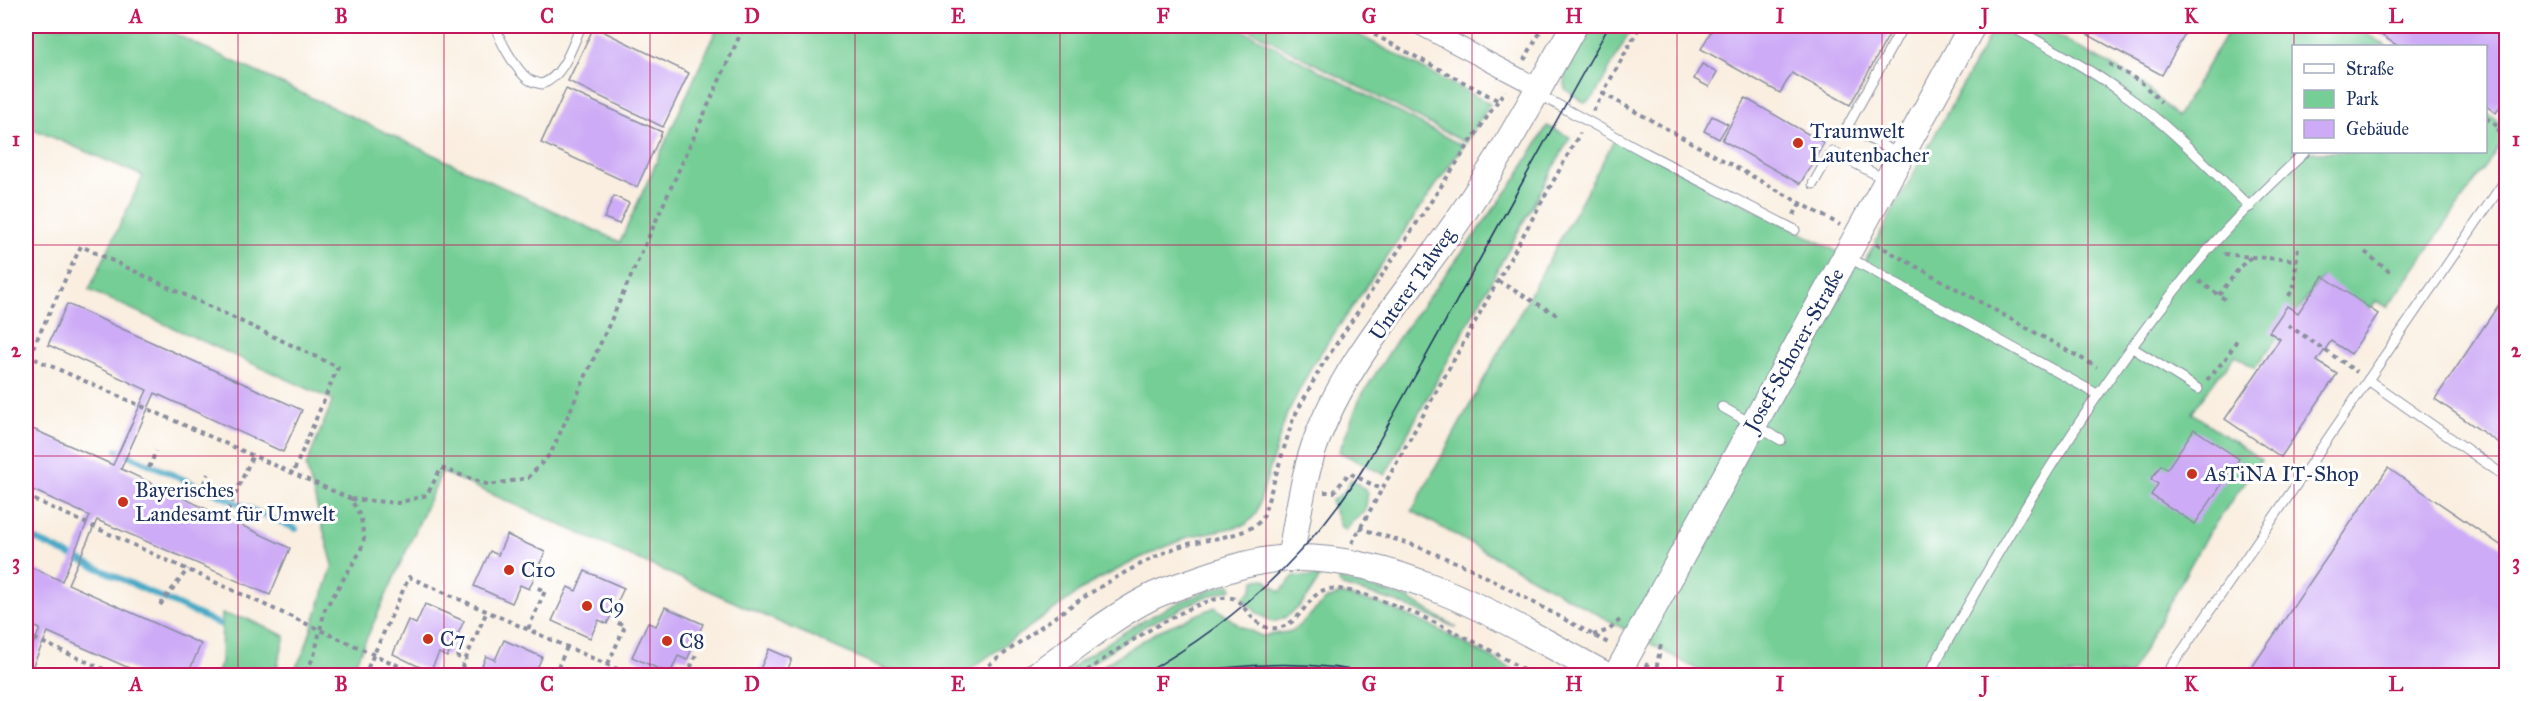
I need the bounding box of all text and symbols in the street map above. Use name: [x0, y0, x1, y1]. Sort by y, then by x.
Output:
text: A: [127, 4, 143, 28]
text: B: [334, 4, 348, 28]
text: C: [540, 4, 554, 28]
text: D: [744, 4, 760, 28]
text: E: [951, 4, 966, 28]
text: F: [1156, 4, 1170, 28]
text: G: [1362, 4, 1377, 28]
text: H: [1565, 4, 1583, 28]
text: I: [1776, 4, 1785, 28]
text: J: [1978, 4, 1990, 30]
text: K: [2184, 4, 2199, 28]
text: L: [2389, 4, 2404, 28]
legend: [2292, 45, 2487, 153]
text: Straße: [2346, 58, 2394, 80]
text: Park: [2346, 88, 2379, 110]
place label: Traumwelt Lautenbacher: [1810, 118, 1929, 168]
text: Gebäude: [2346, 118, 2409, 140]
text: 1: [12, 127, 20, 151]
text: 1: [2512, 127, 2520, 151]
marker: Traumwelt Lautenbacher: [1791, 136, 1805, 150]
street label: Unterer Talweg: [1363, 222, 1461, 346]
street label: Josef-Schorer-Straße: [1737, 263, 1850, 438]
text: 2: [11, 338, 22, 362]
text: 2: [2511, 338, 2522, 362]
place label: AsTiNA IT-Shop: [2203, 461, 2359, 487]
marker: AsTiNA IT-Shop: [2185, 467, 2199, 481]
place label: Bayerisches Landesamt für Umwelt: [135, 477, 336, 527]
marker: Bayerisches Landesamt für Umwelt: [116, 495, 130, 509]
text: 3: [12, 550, 20, 575]
text: 3: [2512, 550, 2520, 575]
place label: C10: [521, 557, 556, 583]
marker: C10: [502, 563, 516, 577]
place label: C9: [599, 593, 625, 619]
marker: C9: [580, 599, 594, 613]
place label: C7: [440, 626, 466, 652]
place label: C8: [679, 628, 704, 654]
marker: C7: [421, 632, 435, 646]
marker: C8: [660, 634, 674, 648]
text: A: [127, 672, 143, 696]
text: B: [334, 672, 348, 696]
text: C: [540, 672, 554, 696]
text: D: [744, 672, 760, 696]
text: E: [951, 672, 966, 696]
text: F: [1156, 672, 1170, 696]
text: G: [1362, 672, 1377, 696]
text: H: [1565, 672, 1583, 696]
text: I: [1776, 672, 1785, 696]
text: J: [1978, 672, 1990, 698]
text: K: [2184, 672, 2199, 696]
text: L: [2389, 672, 2404, 696]

